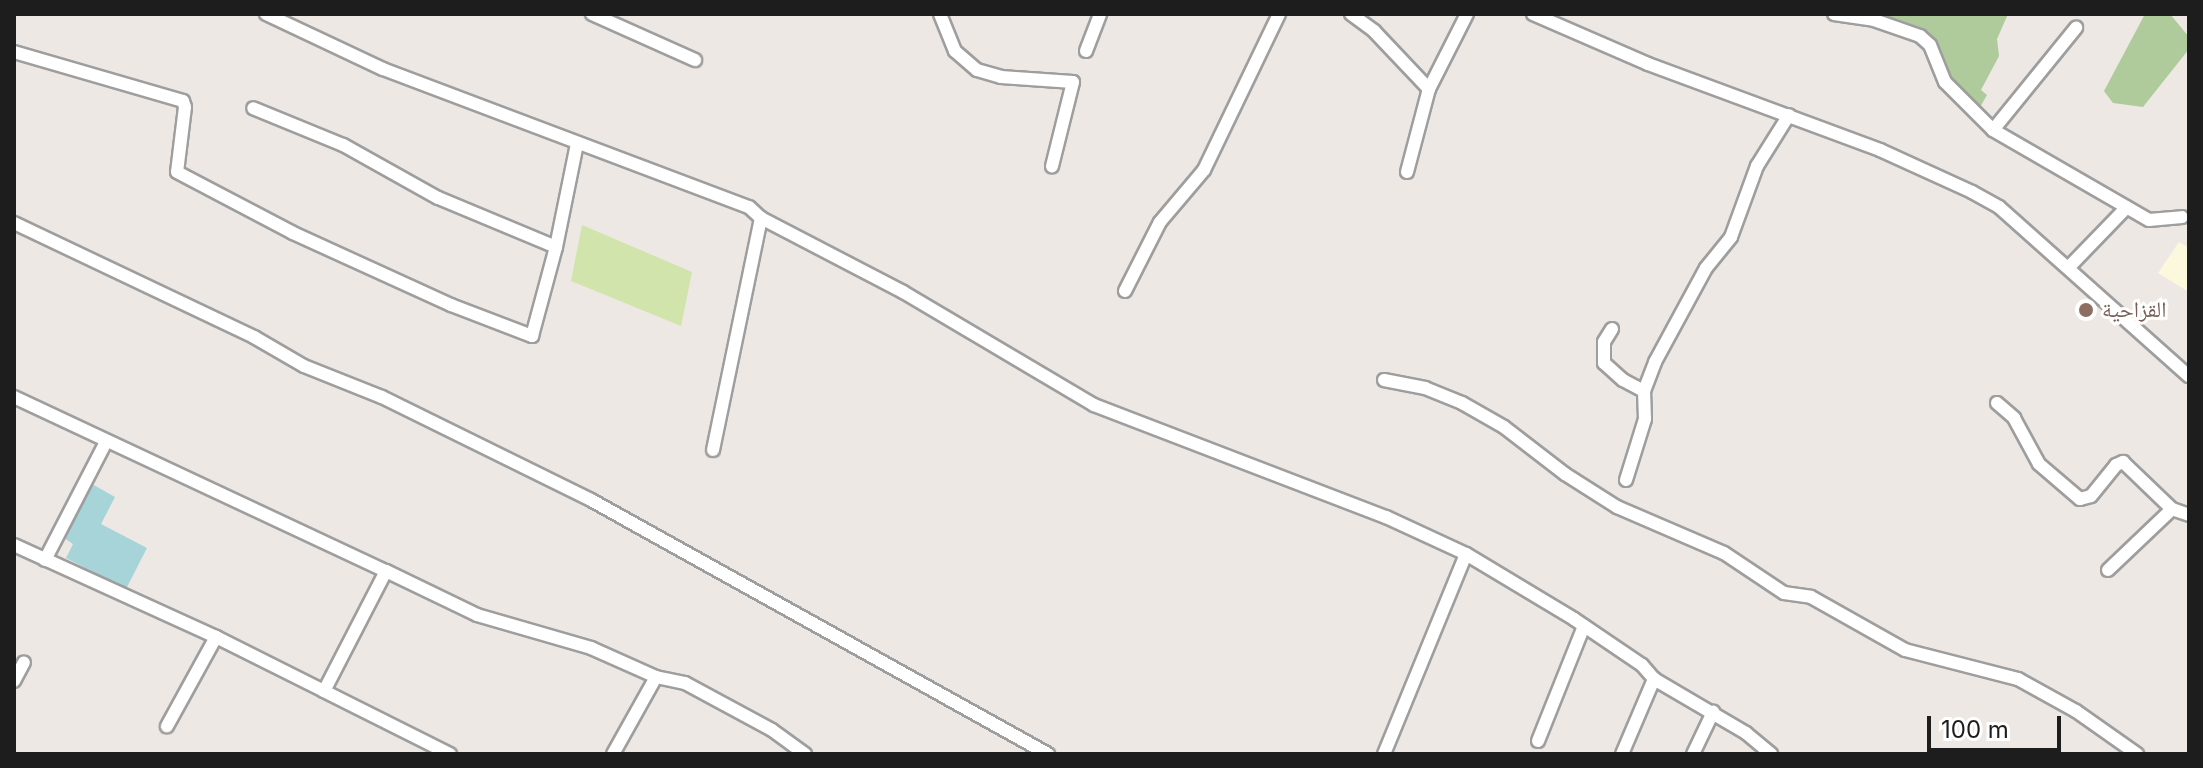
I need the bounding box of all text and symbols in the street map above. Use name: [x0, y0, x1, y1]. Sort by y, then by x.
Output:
place label: القزاحية: [2102, 297, 2166, 323]
marker: القزاحية: [2077, 301, 2095, 319]
scale bar: [1931, 700, 2065, 750]
text: 100 m: [1941, 715, 2009, 744]

